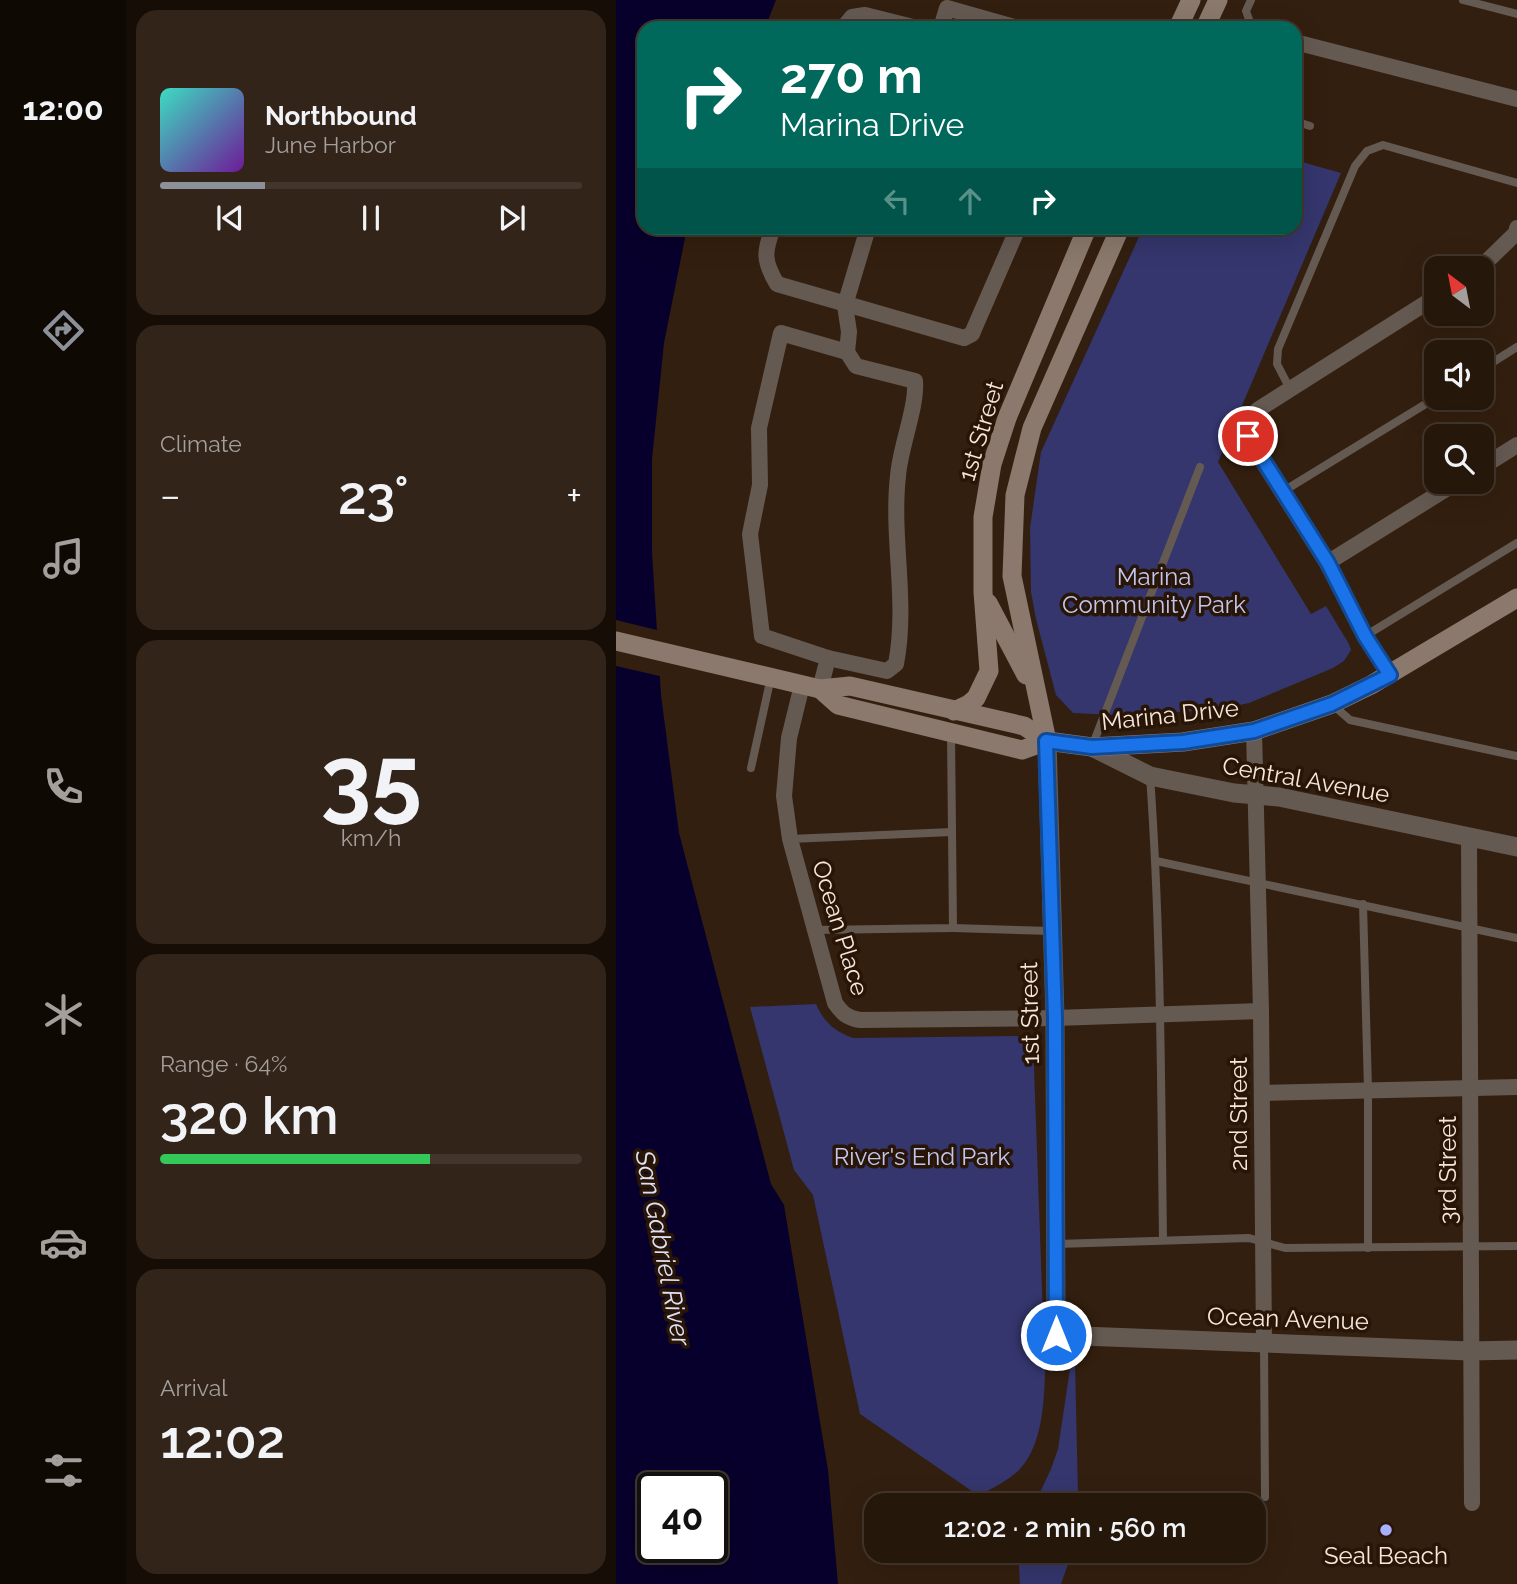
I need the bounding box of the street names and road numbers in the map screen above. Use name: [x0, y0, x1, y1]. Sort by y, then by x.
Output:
street label: 1st Street: [952, 378, 1009, 484]
street label: Marina Drive: [1100, 693, 1240, 736]
street label: Central Avenue: [1220, 751, 1392, 808]
street label: Ocean Place: [806, 857, 875, 999]
street label: 1st Street: [1014, 961, 1045, 1065]
street label: 2nd Street: [1224, 1057, 1253, 1171]
street label: 3rd Street: [1433, 1116, 1462, 1224]
street label: Ocean Avenue: [1207, 1301, 1369, 1336]

